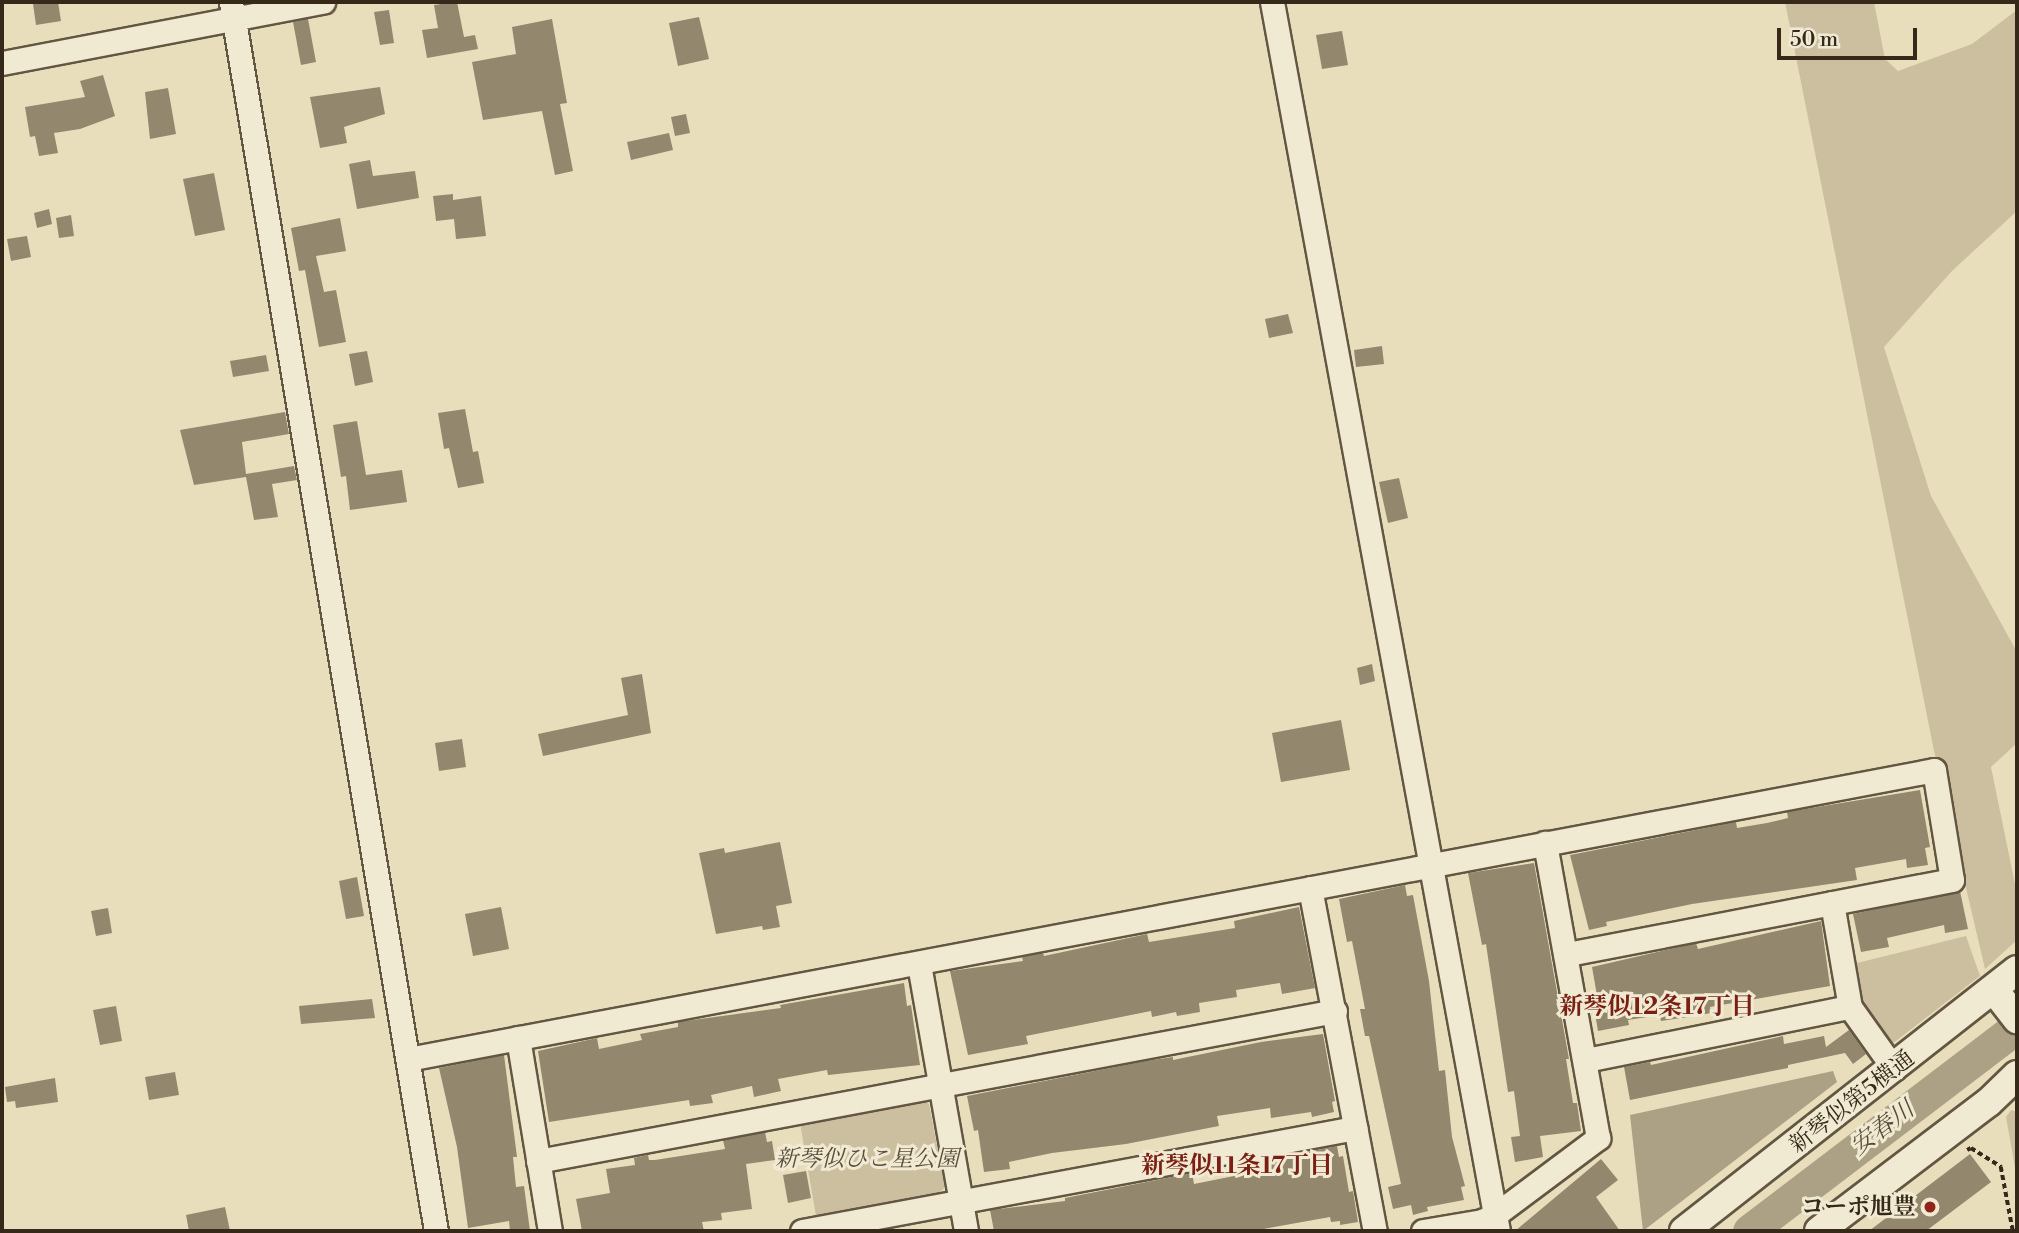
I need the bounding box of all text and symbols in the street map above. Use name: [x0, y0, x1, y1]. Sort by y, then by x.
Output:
scale bar: [1781, 14, 1921, 58]
text: 50 m: [1790, 27, 1838, 53]
district label: 新琴似12条17丁目: [1559, 994, 1755, 1022]
street label: 新琴似第5横通: [1784, 1045, 1920, 1159]
water label: 安春川: [1846, 1096, 1920, 1162]
park label: 新琴似ひこ星公園: [775, 1145, 959, 1173]
district label: 新琴似11条17丁目: [1141, 1153, 1333, 1181]
place label: コーポ旭豊: [1801, 1193, 1916, 1221]
marker: コーポ旭豊: [1922, 1199, 1938, 1215]

